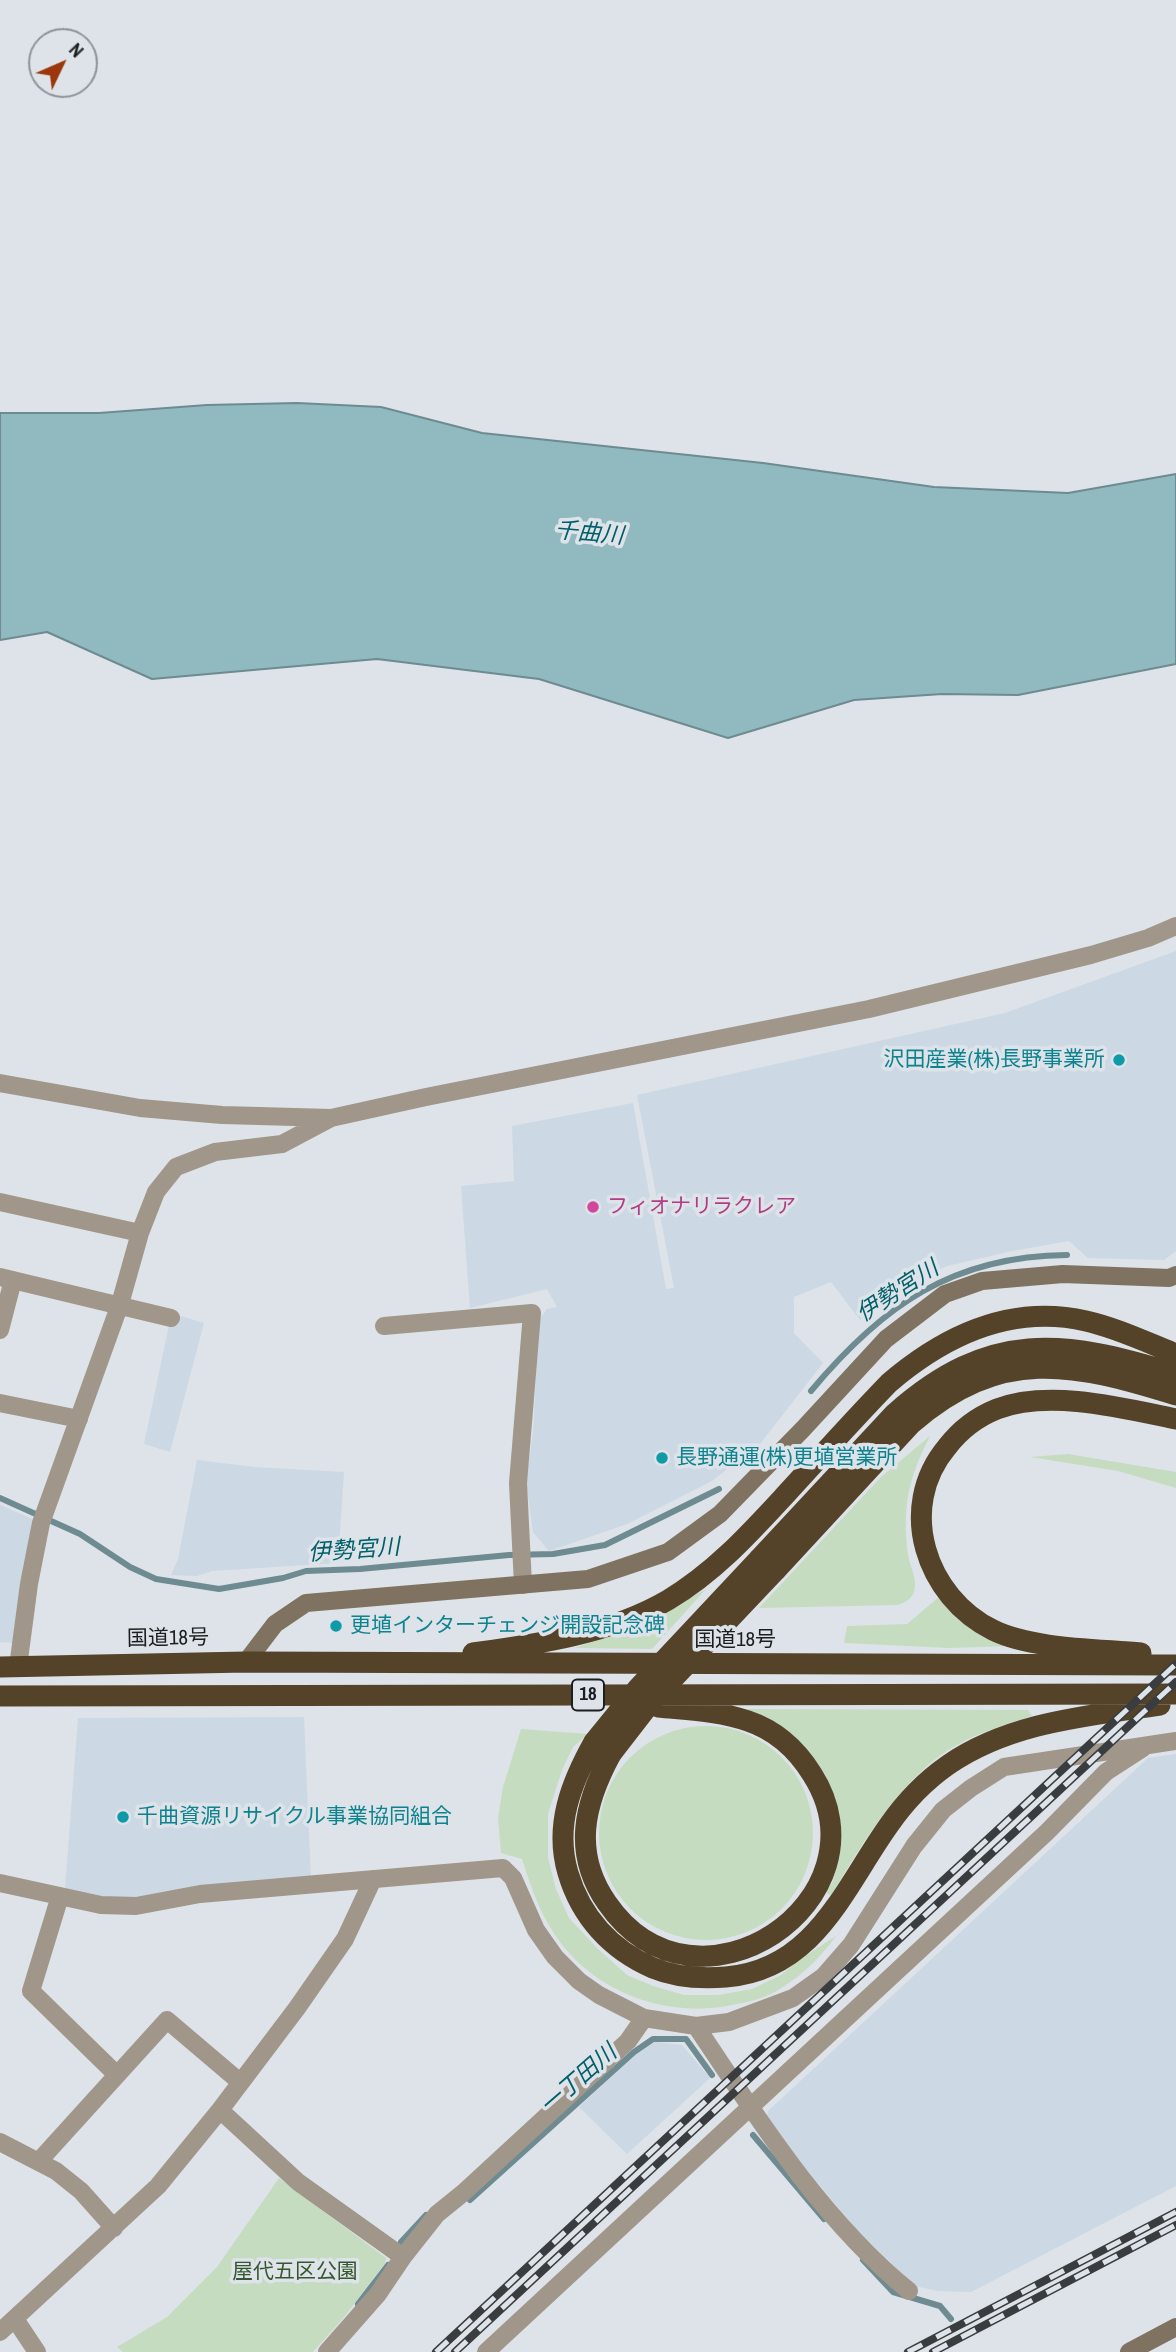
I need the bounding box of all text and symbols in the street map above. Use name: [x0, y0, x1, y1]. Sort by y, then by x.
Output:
north arrow: [28, 28, 98, 98]
text: N: [63, 37, 90, 63]
water label: 千曲川: [553, 517, 625, 551]
place label: 沢田産業(株)長野事業所: [884, 1047, 1105, 1073]
marker: 沢田産業(株)長野事業所: [1111, 1052, 1127, 1068]
place label: フィオナリラクレア: [607, 1194, 796, 1220]
marker: フィオナリラクレア: [585, 1199, 601, 1215]
water label: 伊勢宮川: [852, 1255, 944, 1329]
place label: 長野通運(株)更埴営業所: [676, 1445, 897, 1471]
marker: 長野通運(株)更埴営業所: [654, 1450, 670, 1466]
water label: 伊勢宮川: [307, 1534, 401, 1568]
place label: 更埴インターチェンジ開設記念碑: [350, 1613, 665, 1639]
marker: 更埴インターチェンジ開設記念碑: [328, 1618, 344, 1634]
street label: 国道18号: [127, 1626, 209, 1652]
street label: 国道18号: [694, 1627, 776, 1653]
road number: 18: [572, 1680, 604, 1710]
place label: 千曲資源リサイクル事業協同組合: [137, 1804, 452, 1830]
marker: 千曲資源リサイクル事業協同組合: [115, 1809, 131, 1825]
water label: 一丁田川: [535, 2039, 623, 2121]
park label: 屋代五区公園: [232, 2259, 358, 2285]

